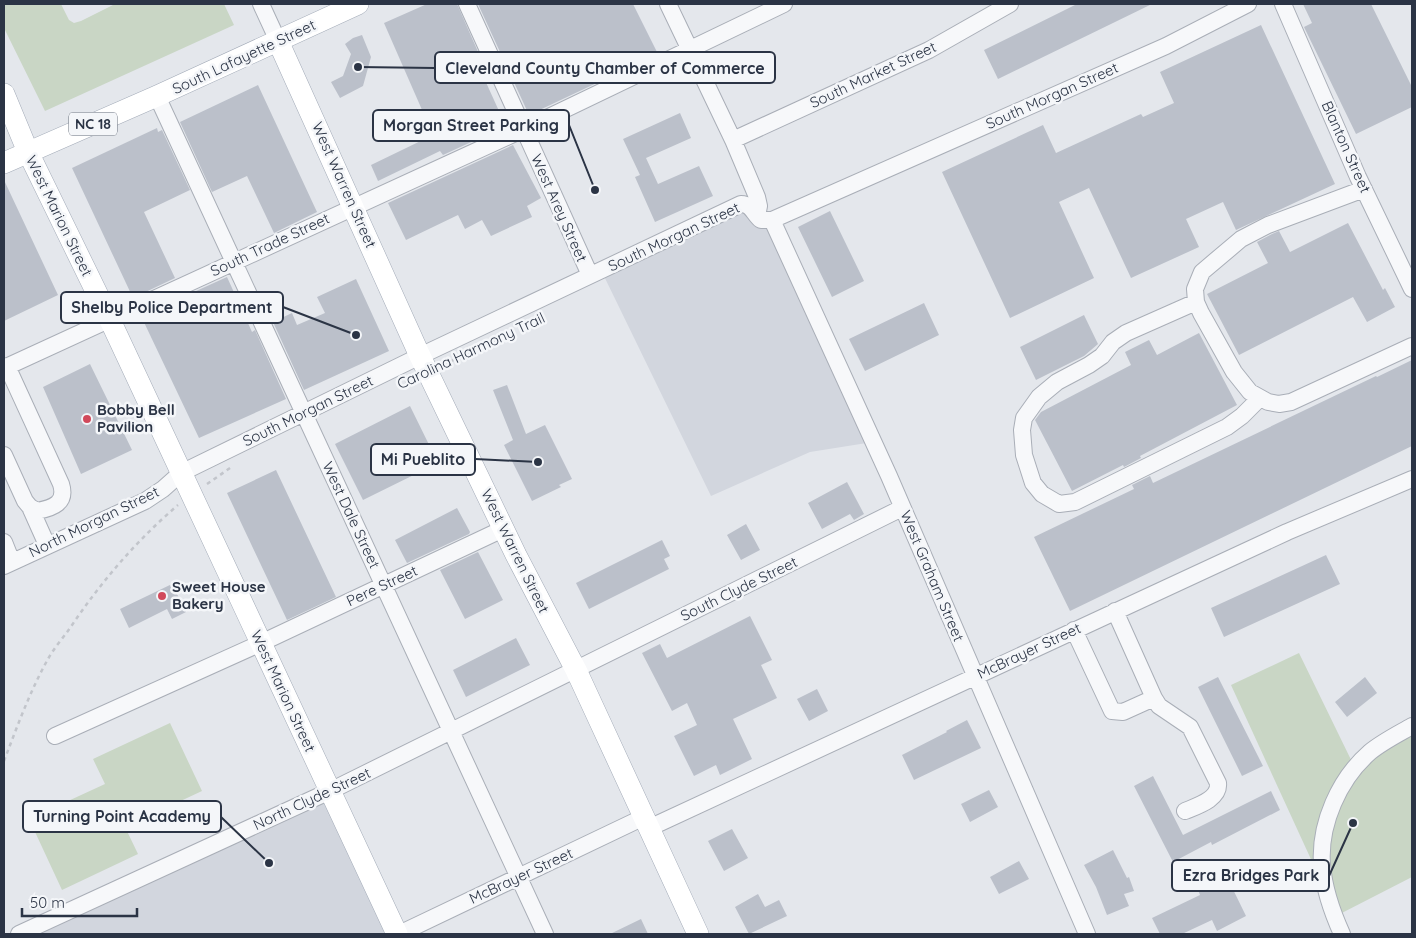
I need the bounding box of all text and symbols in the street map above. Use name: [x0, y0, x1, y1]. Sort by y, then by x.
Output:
street label: South Lafayette Street: [169, 15, 318, 98]
street label: South Market Street: [807, 37, 939, 112]
callout: Cleveland County Chamber of Commerce: [435, 52, 775, 83]
text: Cleveland County Chamber of Commerce: [445, 58, 765, 78]
street label: South Morgan Street: [983, 58, 1121, 133]
street label: Blanton Street: [1318, 98, 1375, 196]
callout: Morgan Street Parking: [373, 110, 569, 141]
road number: NC 18: [69, 112, 117, 136]
text: Morgan Street Parking: [383, 115, 559, 135]
street label: West Warren Street: [308, 119, 381, 251]
street label: West Arey Street: [527, 151, 592, 265]
street label: West Marion Street: [22, 152, 97, 279]
street label: South Morgan Street: [605, 198, 743, 275]
street label: South Trade Street: [207, 209, 332, 280]
callout: Shelby Police Department: [61, 292, 283, 323]
text: Shelby Police Department: [71, 297, 273, 317]
street label: Carolina Harmony Trail: [394, 308, 548, 393]
street label: South Morgan Street: [239, 371, 376, 450]
place label: Bobby Bell Pavilion: [97, 400, 175, 436]
marker: Bobby Bell Pavilion: [81, 413, 93, 425]
callout: Mi Pueblito: [371, 444, 475, 475]
text: Mi Pueblito: [381, 449, 465, 469]
street label: West Dale Street: [318, 458, 385, 571]
street label: North Morgan Street: [26, 482, 162, 561]
street label: West Warren Street: [477, 486, 554, 616]
street label: West Graham Street: [896, 507, 969, 644]
street label: South Clyde Street: [677, 552, 800, 625]
street label: Pere Street: [343, 561, 420, 610]
place label: Sweet House Bakery: [172, 577, 266, 613]
marker: Sweet House Bakery: [156, 590, 168, 602]
street label: McBrayer Street: [974, 618, 1084, 683]
street label: West Marion Street: [247, 627, 320, 755]
street label: North Clyde Street: [250, 763, 374, 834]
callout: Turning Point Academy: [23, 801, 221, 832]
text: Turning Point Academy: [33, 806, 211, 826]
street label: McBrayer Street: [466, 843, 576, 908]
callout: Ezra Bridges Park: [1172, 860, 1329, 891]
text: Ezra Bridges Park: [1183, 865, 1319, 885]
scale bar: [22, 886, 138, 918]
text: 50 m: [30, 893, 65, 912]

